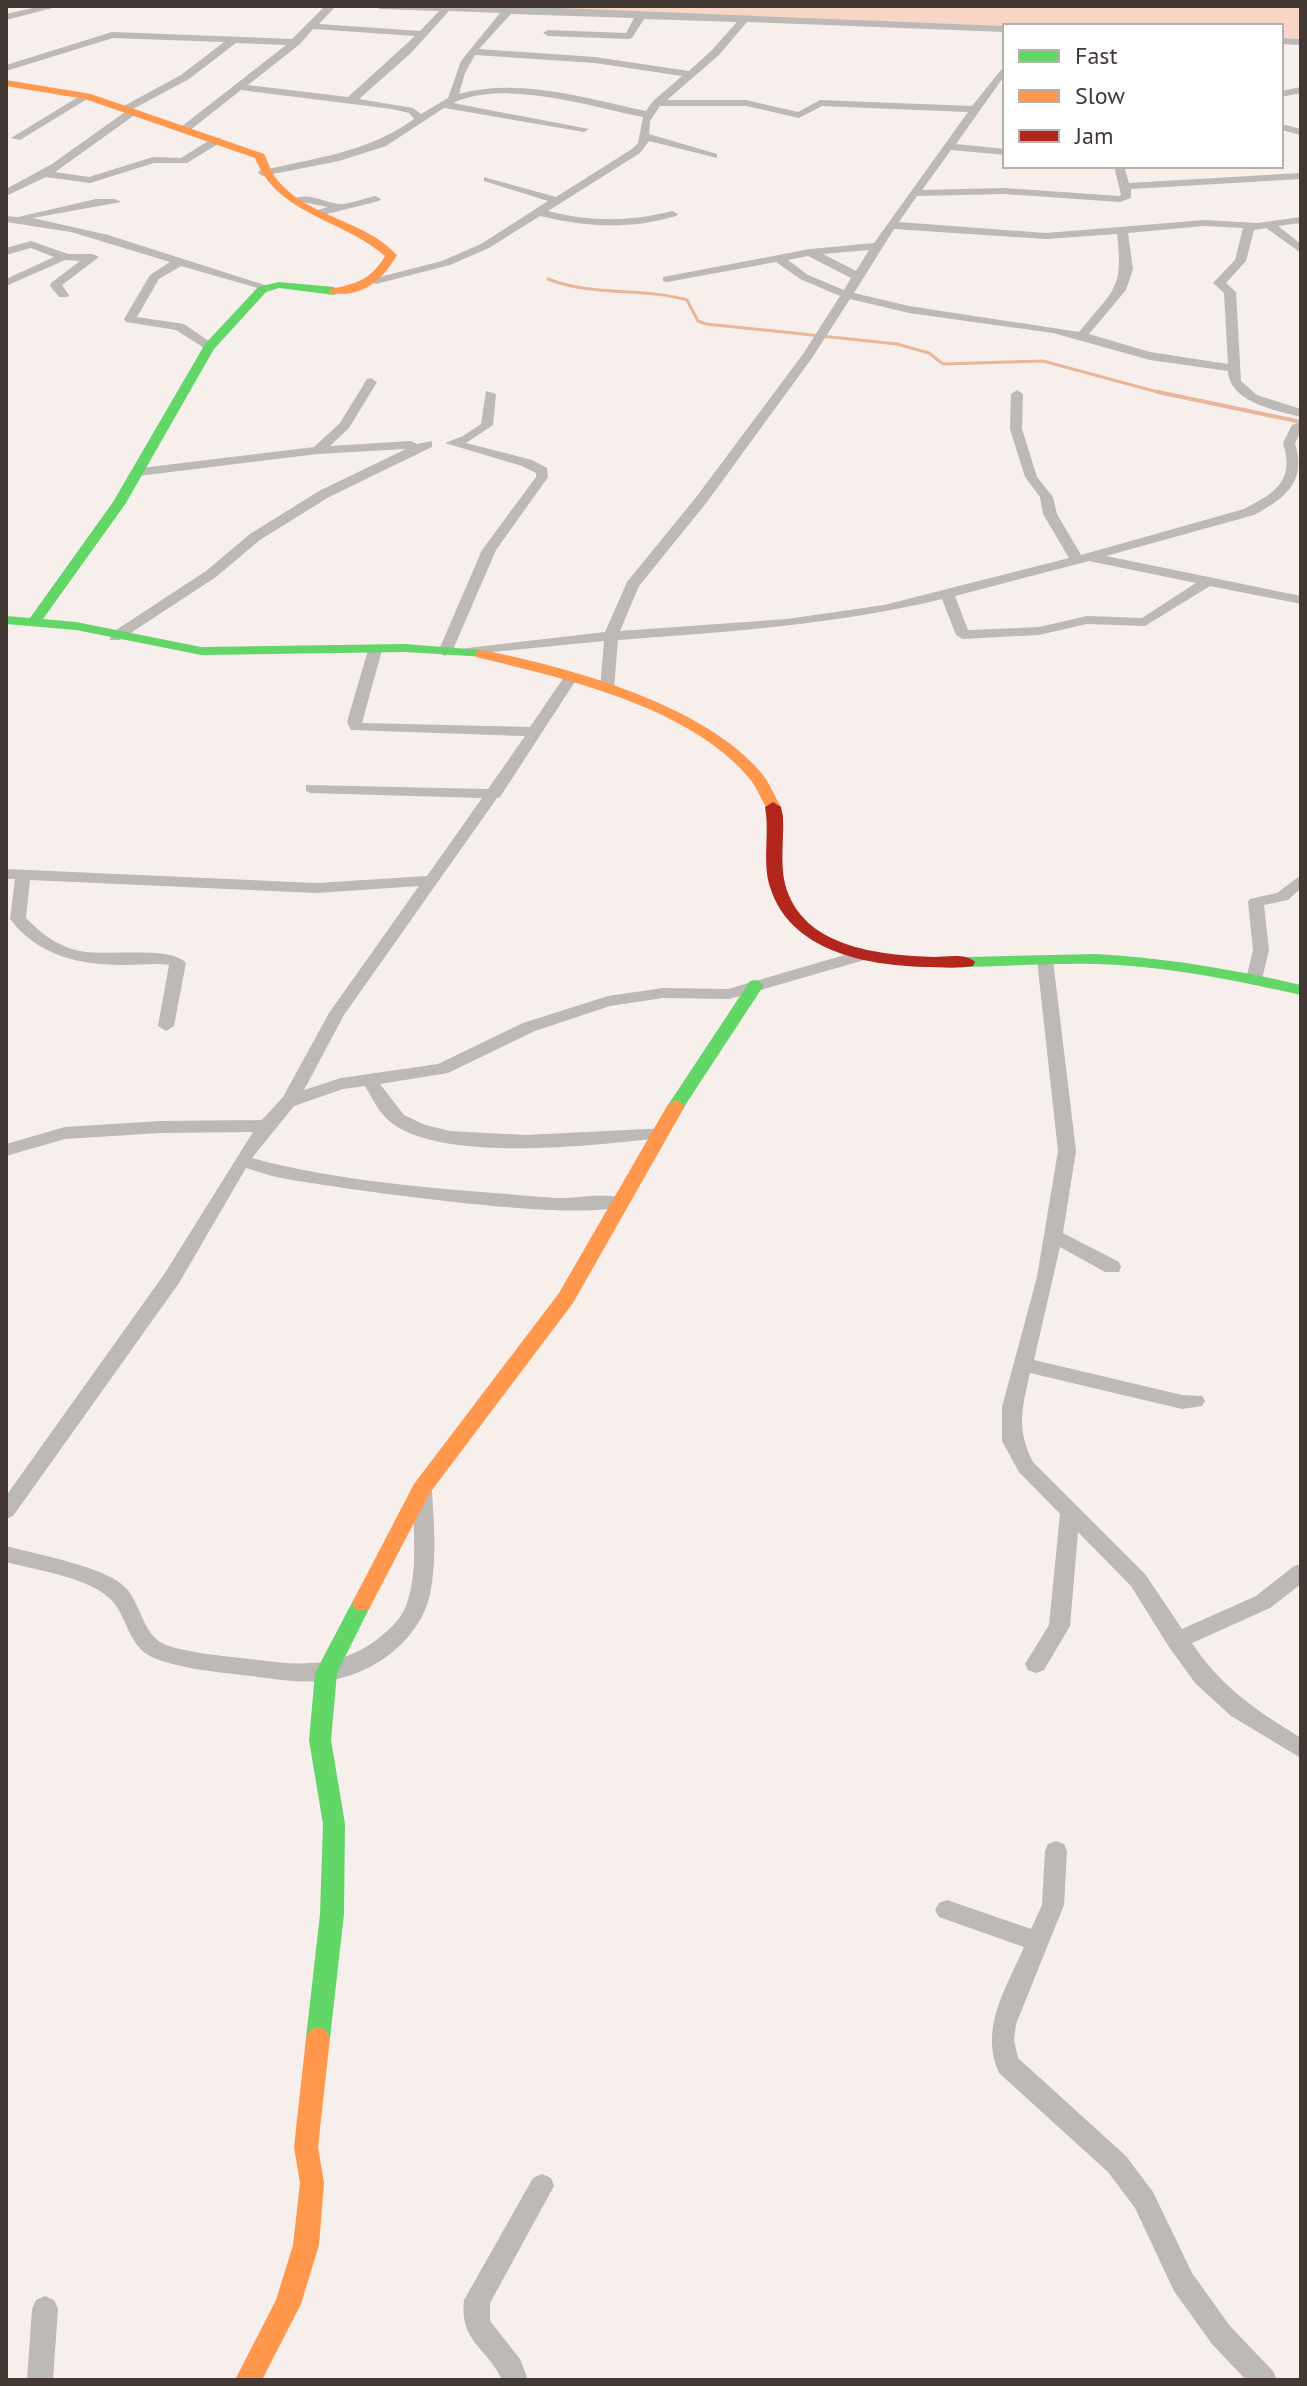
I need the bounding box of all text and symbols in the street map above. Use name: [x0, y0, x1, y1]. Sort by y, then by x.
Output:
legend: [1003, 24, 1283, 168]
text: Fast: [1075, 40, 1118, 71]
text: Slow: [1075, 80, 1125, 111]
text: Jam: [1074, 120, 1113, 151]

